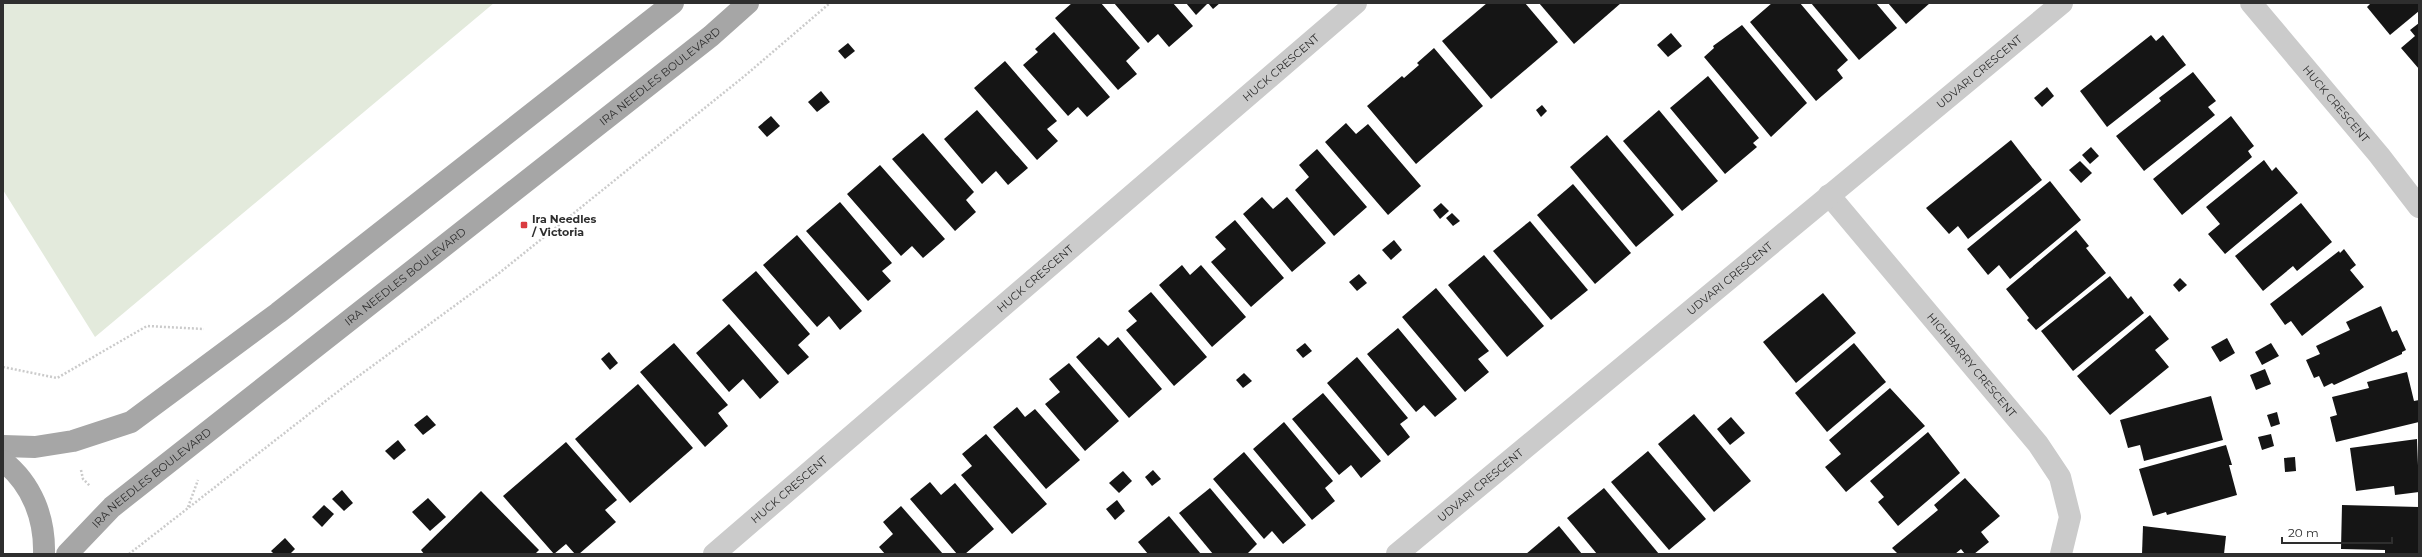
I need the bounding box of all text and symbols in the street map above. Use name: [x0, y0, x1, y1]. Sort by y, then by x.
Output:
street label: IRA NEEDLES BOULEVARD: [596, 24, 723, 128]
street label: HUCK CRESCENT: [1240, 30, 1323, 104]
street label: UDVARI CRESCENT: [1933, 32, 2025, 111]
street label: HUCK CRESCENT: [2300, 63, 2373, 146]
place label: Ira Needles / Victoria: [531, 212, 596, 239]
marker: Ira Needles / Victoria: [519, 220, 529, 230]
street label: IRA NEEDLES BOULEVARD: [342, 224, 469, 329]
street label: UDVARI CRESCENT: [1684, 238, 1776, 318]
street label: HUCK CRESCENT: [994, 241, 1077, 315]
street label: HIGHBARRY CRESCENT: [1924, 310, 2020, 421]
street label: IRA NEEDLES BOULEVARD: [89, 425, 214, 531]
street label: UDVARI CRESCENT: [1434, 445, 1526, 525]
street label: HUCK CRESCENT: [748, 452, 831, 526]
scale bar: [2282, 519, 2392, 545]
text: 20 m: [2288, 525, 2319, 540]

